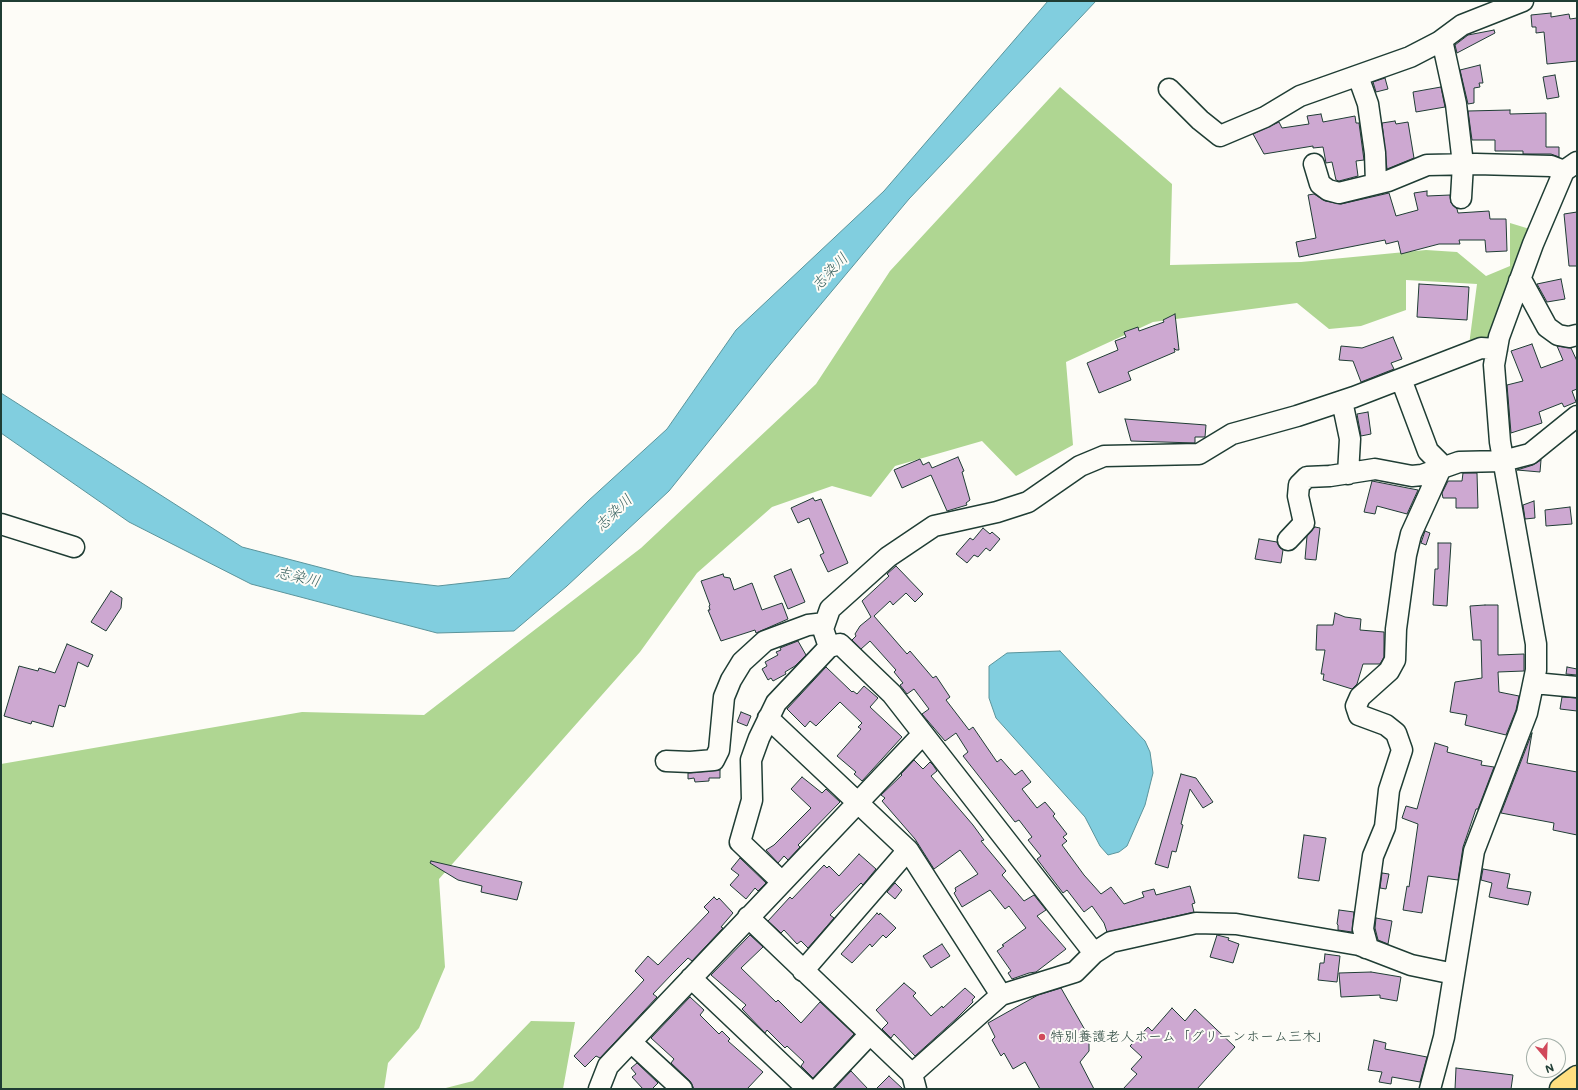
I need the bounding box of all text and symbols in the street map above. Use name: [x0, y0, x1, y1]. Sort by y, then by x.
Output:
water label: 志染川: [808, 250, 852, 294]
water label: 志染川: [592, 491, 636, 535]
water label: 志染川: [274, 563, 322, 591]
place label: 特別養護老人ホーム「グリーンホーム三木」: [1050, 1029, 1330, 1045]
marker: 特別養護老人ホーム「グリーンホーム三木」: [1037, 1032, 1047, 1042]
north arrow: [1526, 1038, 1566, 1078]
text: N: [1543, 1060, 1556, 1077]

